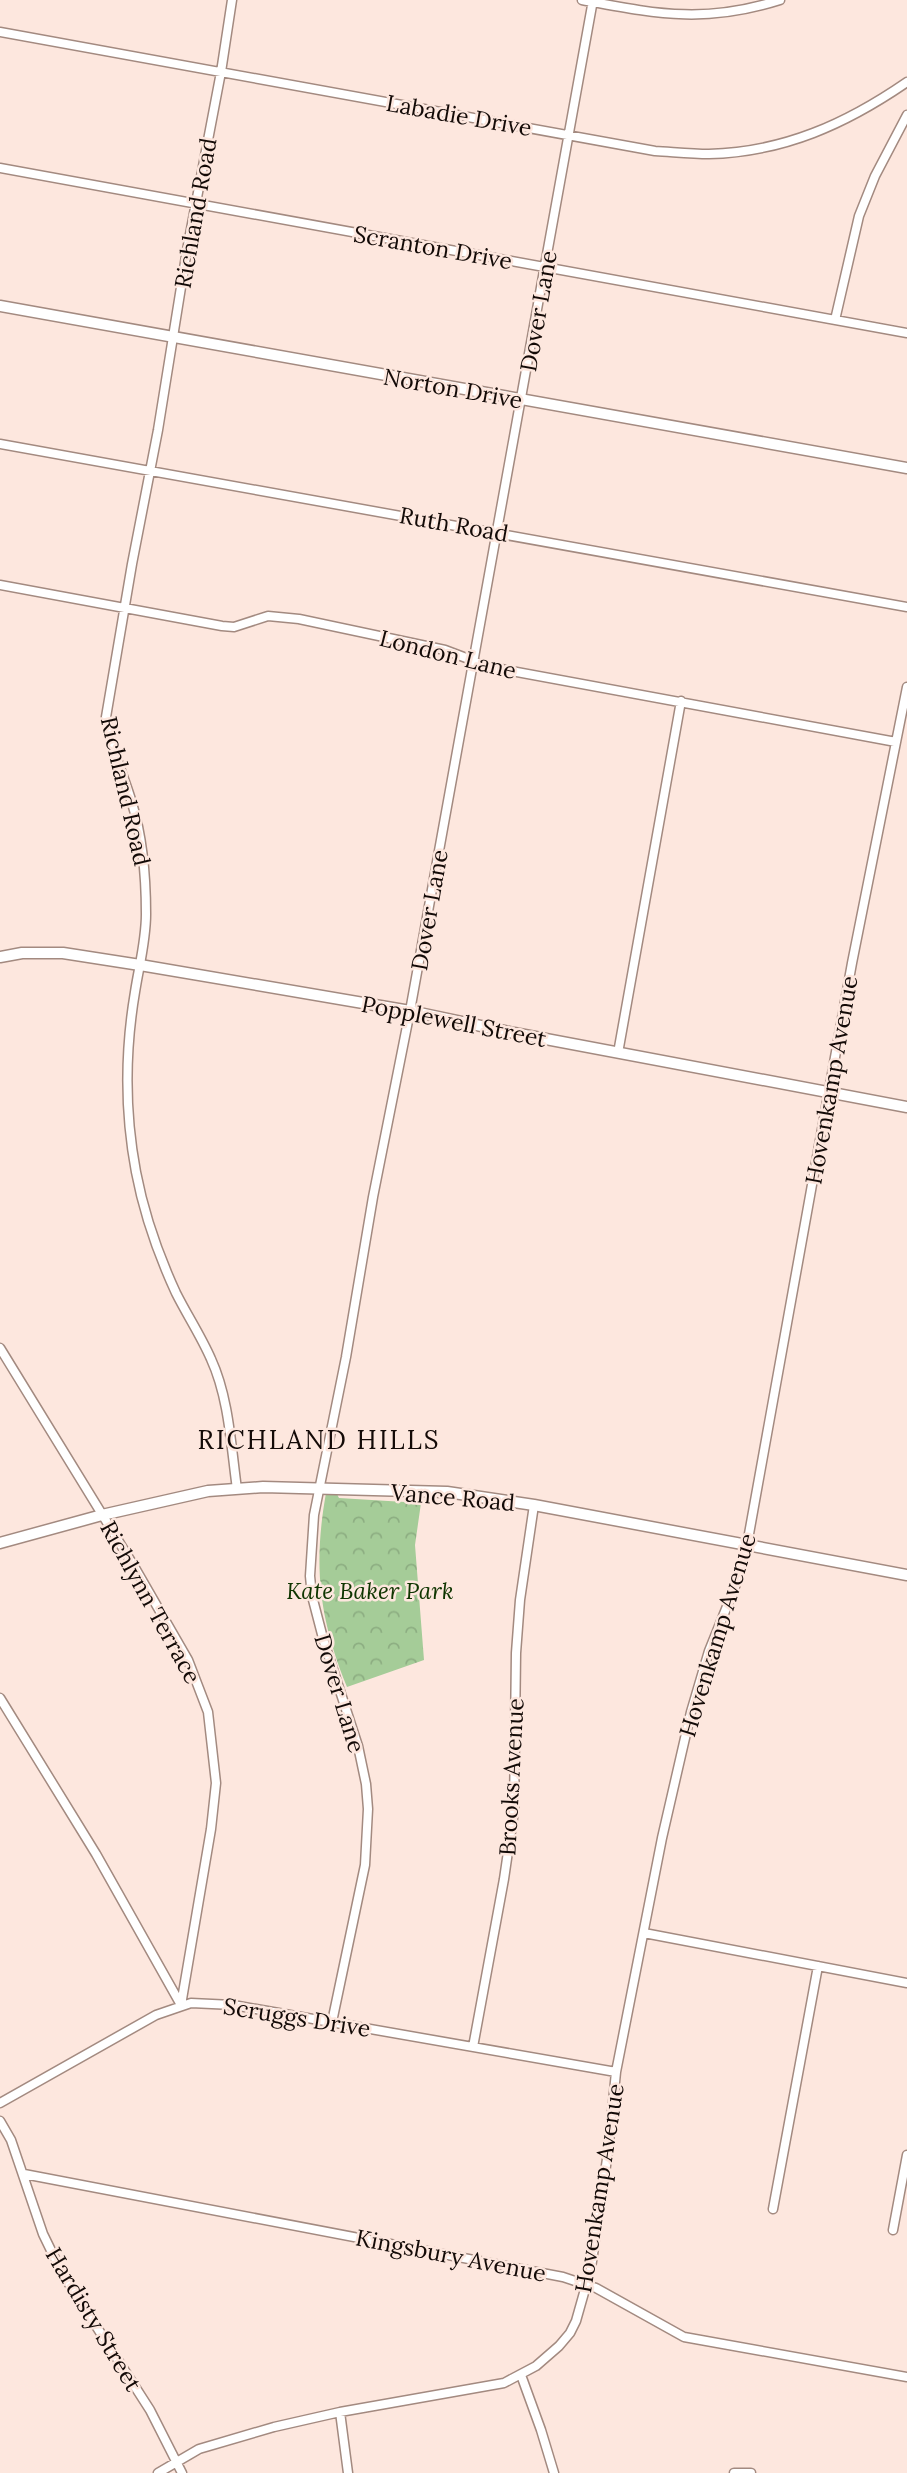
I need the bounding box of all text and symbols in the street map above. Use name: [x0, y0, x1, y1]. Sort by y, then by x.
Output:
street label: Labadie Drive: [384, 88, 534, 142]
street label: Richland Road: [168, 135, 223, 290]
street label: Scranton Drive: [351, 219, 515, 275]
street label: Dover Lane: [513, 248, 563, 374]
street label: Norton Drive: [381, 361, 525, 415]
street label: Ruth Road: [397, 500, 511, 548]
street label: London Lane: [377, 623, 519, 685]
street label: Richland Road: [95, 714, 157, 869]
street label: Dover Lane: [404, 847, 454, 973]
street label: Hovenkamp Avenue: [798, 973, 864, 1187]
street label: Popplewell Street: [359, 989, 549, 1053]
district label: RICHLAND HILLS: [198, 1423, 440, 1456]
street label: Vance Road: [389, 1477, 516, 1517]
street label: Richlynn Terrace: [94, 1516, 208, 1688]
street label: Hovenkamp Avenue: [672, 1530, 762, 1740]
park label: Kate Baker Park: [286, 1576, 454, 1605]
street label: Dover Lane: [308, 1630, 372, 1756]
street label: Brooks Avenue: [492, 1697, 530, 1857]
street label: Scruggs Drive: [221, 1991, 373, 2043]
street label: Hovenkamp Avenue: [568, 2081, 630, 2295]
street label: Kingsbury Avenue: [353, 2222, 549, 2288]
street label: Hardisty Street: [40, 2242, 148, 2396]

